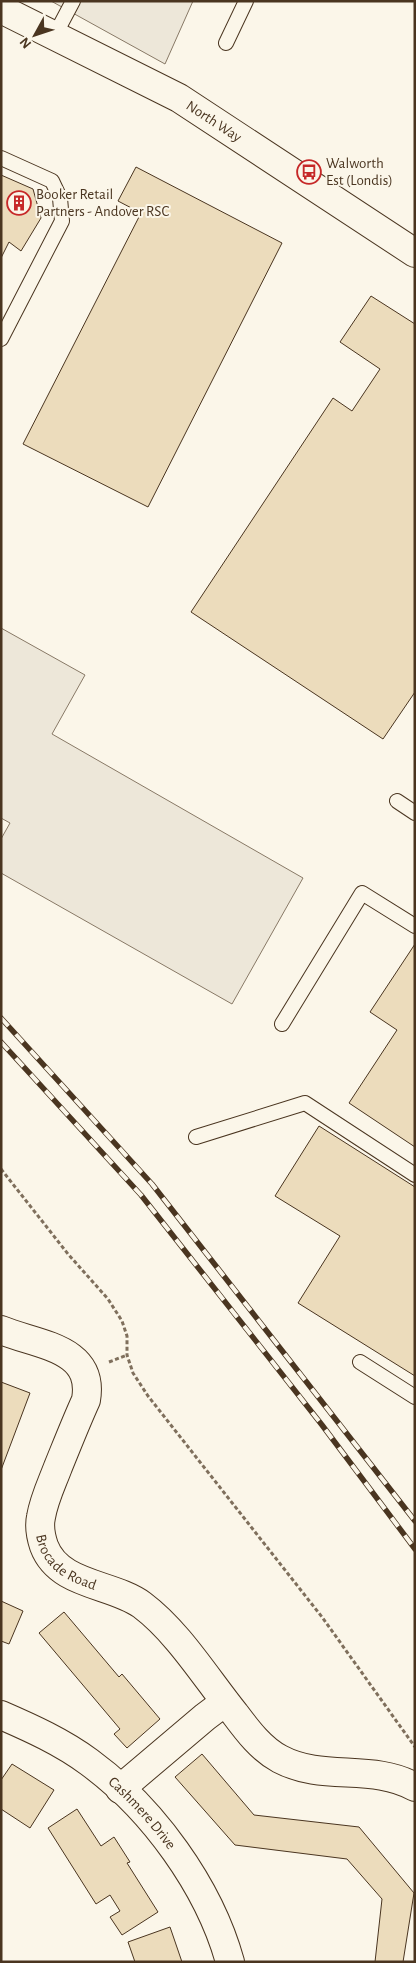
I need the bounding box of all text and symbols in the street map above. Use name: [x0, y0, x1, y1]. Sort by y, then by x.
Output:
north arrow: [10, 10, 60, 60]
text: N: [17, 34, 34, 51]
street label: North Way: [184, 98, 245, 145]
place label: Walworth Est (Londis): [326, 156, 393, 188]
bus stop icon: Walworth Est (Londis): [296, 159, 322, 185]
place label: Booker Retail Partners - Andover RSC: [36, 187, 169, 219]
building icon: Booker Retail Partners - Andover RSC: [6, 190, 32, 216]
street label: Brocade Road: [34, 1533, 99, 1592]
street label: Cashmere Drive: [106, 1774, 179, 1852]

